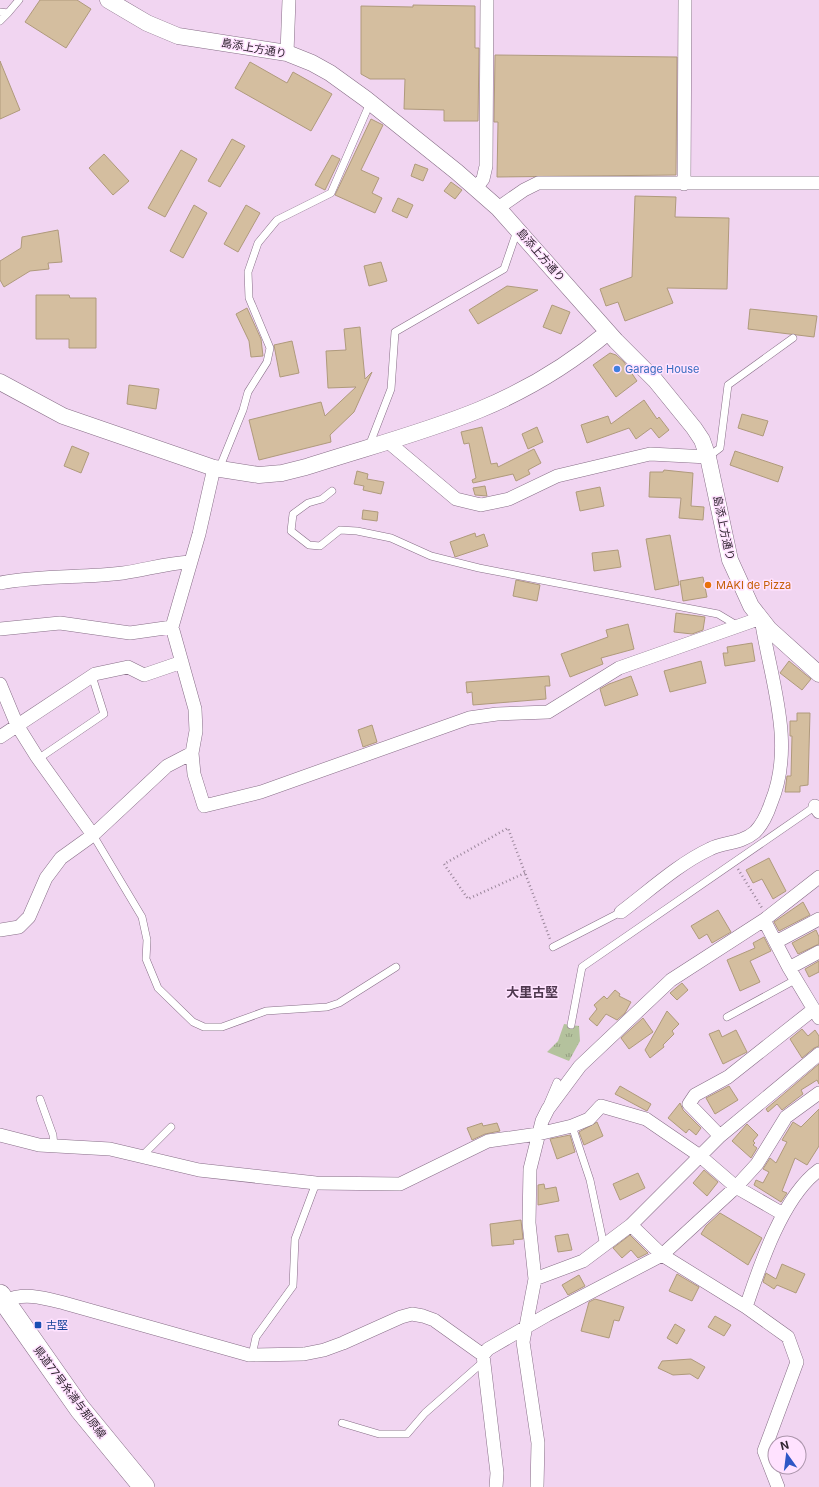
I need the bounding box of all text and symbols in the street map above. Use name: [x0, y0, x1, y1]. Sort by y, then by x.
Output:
street label: 島添上方通り: [220, 35, 288, 61]
street label: 島添上方通り: [514, 226, 568, 284]
place label: Garage House: [625, 362, 699, 376]
marker: Garage House: [612, 364, 622, 374]
street label: 島添上方通り: [710, 494, 738, 562]
place label: MAKI de Pizza: [716, 578, 791, 592]
marker: MAKI de Pizza: [703, 580, 713, 590]
district label: 大里古堅: [506, 984, 558, 1000]
place label: 古堅: [46, 1318, 68, 1332]
marker: 古堅: [33, 1320, 43, 1330]
street label: 県道77号糸満与那原線: [31, 1343, 109, 1441]
north arrow: [767, 1435, 807, 1475]
text: N: [779, 1437, 790, 1453]

